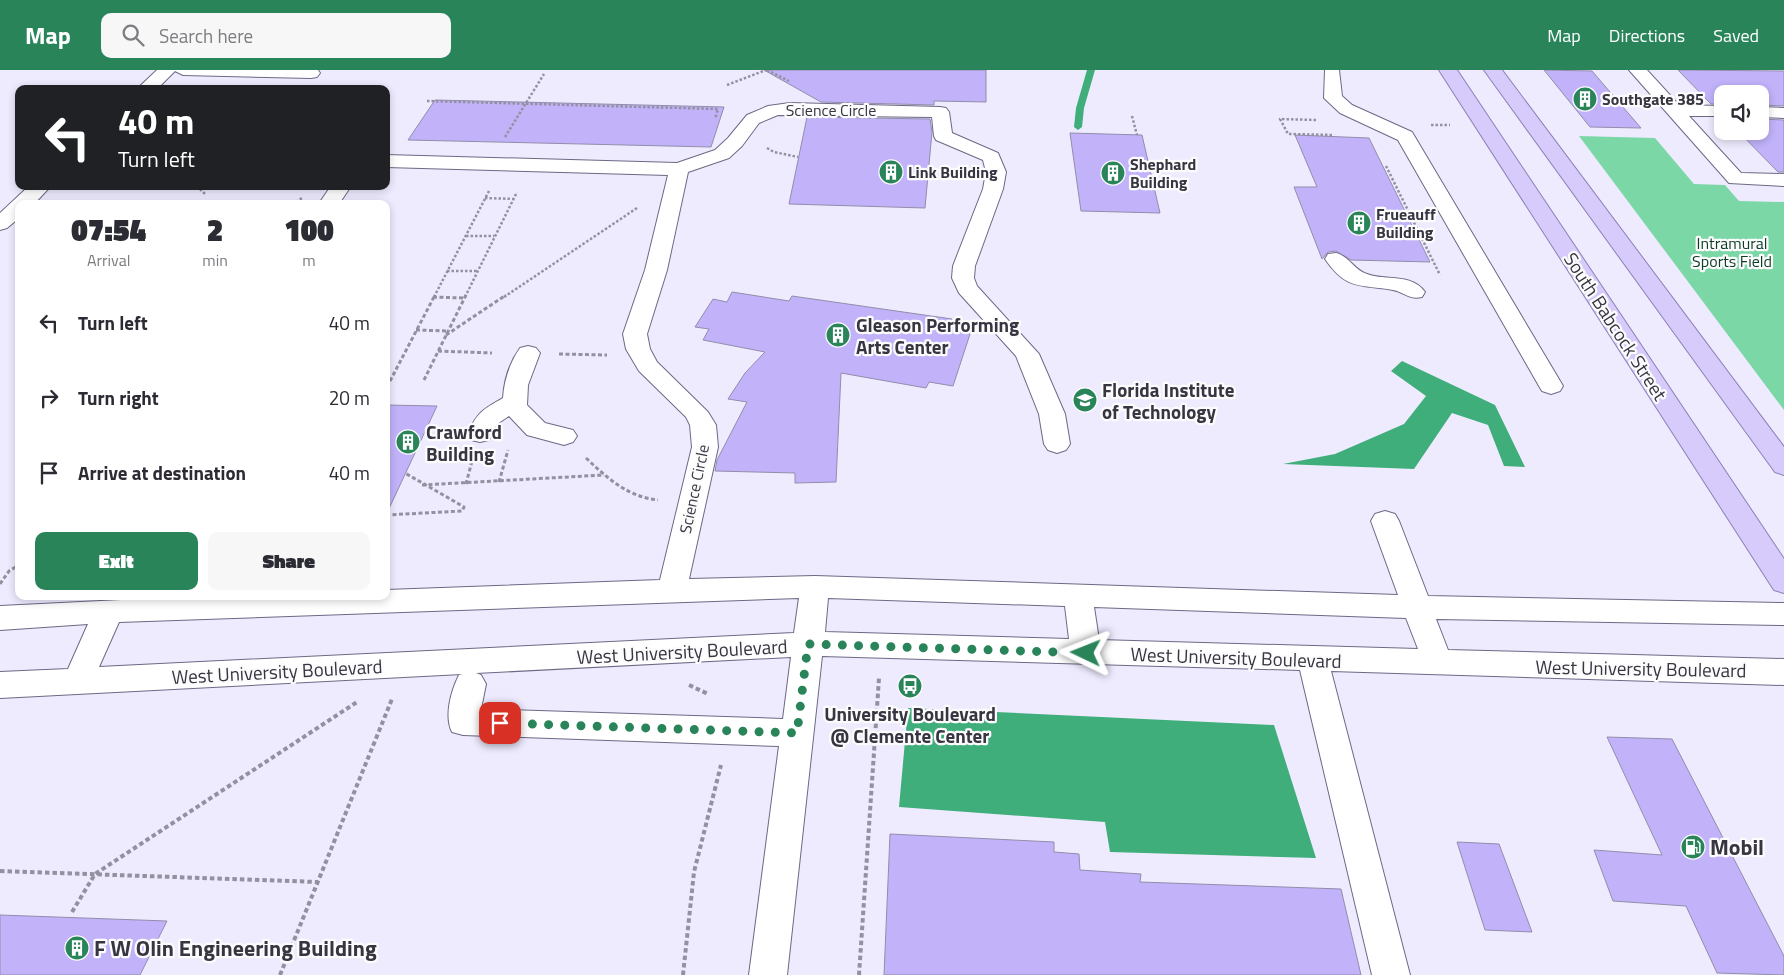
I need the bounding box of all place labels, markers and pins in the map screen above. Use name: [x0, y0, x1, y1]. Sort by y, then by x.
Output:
building icon: Southgate 385: [1572, 86, 1598, 112]
place label: Southgate 385: [1602, 87, 1704, 111]
place label: Shephard Building: [1130, 152, 1196, 194]
building icon: Link Building: [878, 159, 904, 185]
place label: Link Building: [908, 160, 998, 184]
building icon: Shephard Building: [1100, 160, 1126, 186]
place label: Frueauff Building: [1376, 202, 1436, 244]
building icon: Frueauff Building: [1346, 210, 1372, 236]
place label: Gleason Performing Arts Center: [856, 310, 1019, 361]
building icon: Gleason Performing Arts Center: [825, 322, 851, 348]
place label: Florida Institute of Technology: [1102, 375, 1235, 426]
school or university icon: Florida Institute of Technology: [1072, 387, 1098, 413]
place label: Crawford Building: [426, 417, 502, 468]
building icon: Crawford Building: [395, 429, 421, 455]
bus stop icon: University Boulevard @ Clemente Center: [897, 673, 923, 699]
place label: University Boulevard @ Clemente Center: [824, 699, 996, 750]
pin: [479, 702, 521, 744]
place label: Mobil: [1710, 830, 1764, 864]
fuel station icon: Mobil: [1680, 834, 1706, 860]
place label: F W Olin Engineering Building: [94, 931, 377, 965]
building icon: F W Olin Engineering Building: [64, 935, 90, 961]

